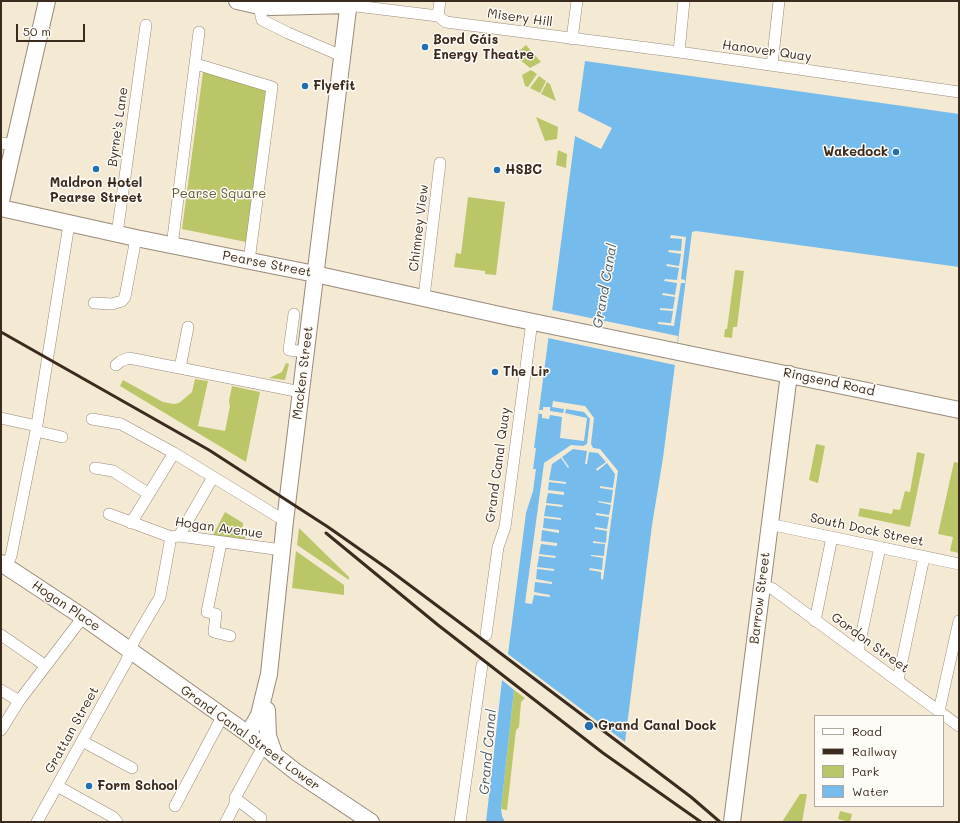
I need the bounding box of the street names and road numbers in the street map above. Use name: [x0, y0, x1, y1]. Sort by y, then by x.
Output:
street label: Misery Hill: [486, 6, 554, 30]
street label: Hanover Quay: [721, 37, 813, 65]
street label: Byrne's Lane: [105, 86, 131, 168]
street label: Chimney View: [406, 184, 432, 272]
street label: Pearse Street: [221, 248, 313, 280]
street label: Macken Street: [290, 326, 316, 420]
street label: Ringsend Road: [782, 365, 876, 399]
street label: Grand Canal Quay: [482, 406, 514, 524]
street label: South Dock Street: [809, 510, 925, 550]
street label: Hogan Avenue: [174, 514, 264, 542]
street label: Barrow Street: [747, 551, 773, 645]
street label: Hogan Place: [29, 577, 103, 635]
street label: Gordon Street: [828, 609, 912, 677]
street label: Grand Canal Street Lower: [177, 682, 323, 794]
street label: Grattan Street: [42, 684, 102, 776]

